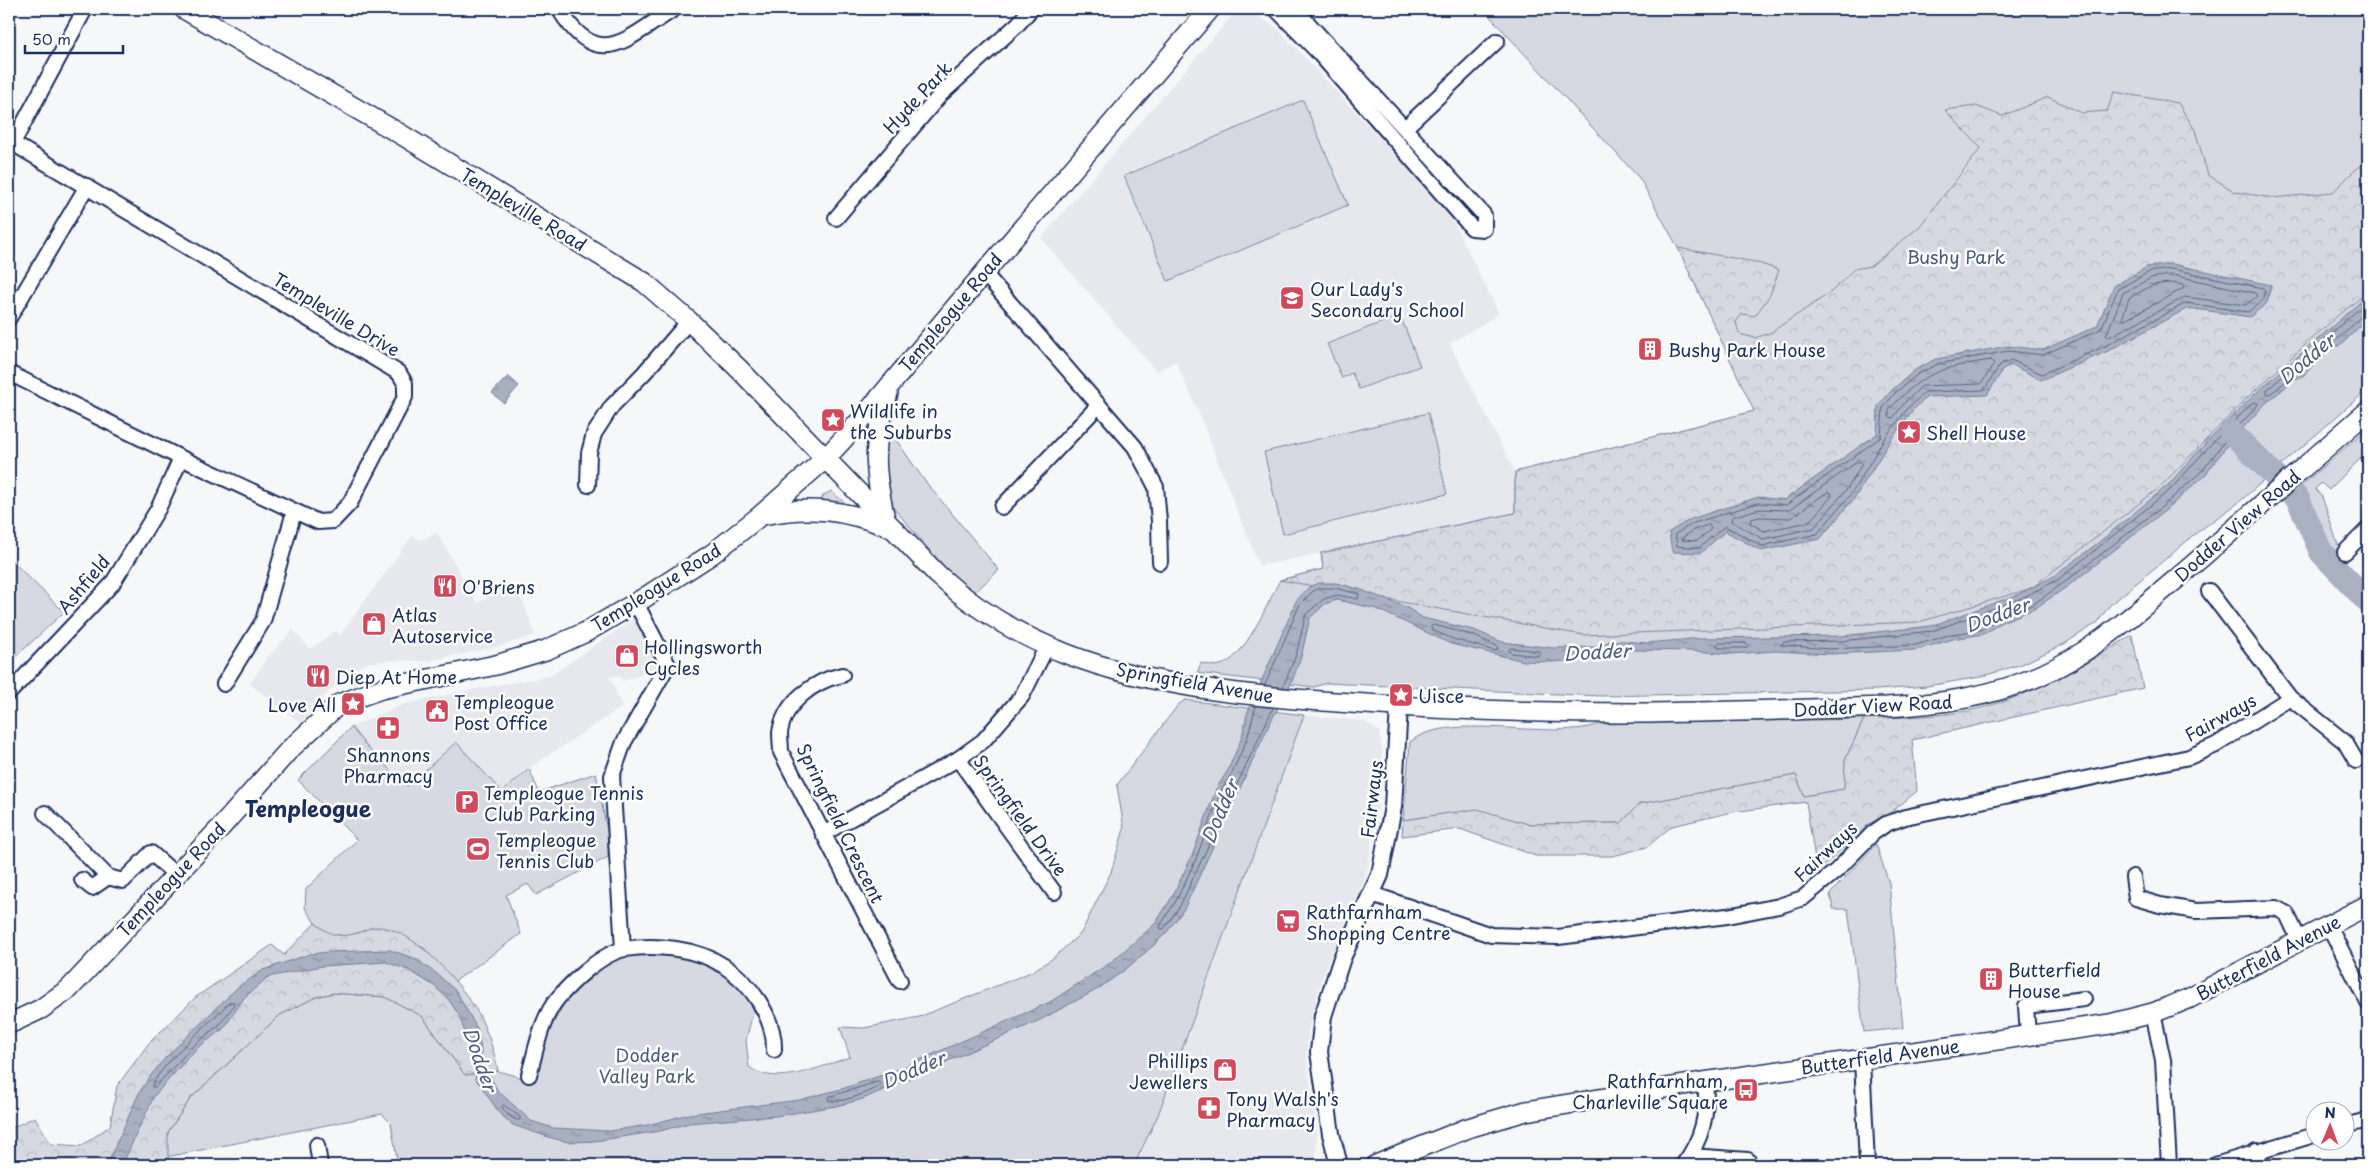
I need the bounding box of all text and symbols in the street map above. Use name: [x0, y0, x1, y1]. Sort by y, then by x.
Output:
scale bar: [25, 22, 122, 54]
text: 50 m: [32, 27, 71, 50]
street label: Hyde Park: [876, 55, 958, 139]
street label: Templeville Road: [456, 161, 592, 257]
park label: Bushy Park: [1907, 243, 2005, 270]
street label: Templeogue Road: [892, 246, 1008, 378]
street label: Templeville Drive: [269, 265, 405, 363]
place label: Our Lady's Secondary School: [1310, 275, 1464, 323]
school or university icon: Our Lady's Secondary School: [1279, 285, 1305, 311]
water label: Dodder: [2272, 324, 2342, 390]
building icon: Bushy Park House: [1637, 336, 1663, 362]
place label: Bushy Park House: [1668, 336, 1826, 363]
place label: Wildlife in the Suburbs: [850, 397, 952, 445]
place icon: Wildlife in the Suburbs: [820, 407, 846, 433]
place icon: Shell House: [1896, 419, 1922, 445]
place label: Shell House: [1926, 419, 2026, 446]
street label: Dodder View Road: [2168, 463, 2306, 587]
street label: Templeogue Road: [586, 536, 726, 638]
street label: Ashfield: [50, 549, 116, 619]
restaurant icon: O'Briens: [432, 573, 458, 599]
place label: O'Briens: [462, 573, 535, 600]
water label: Dodder: [1961, 589, 2035, 638]
place label: Atlas Autoservice: [392, 601, 493, 649]
shop icon: Atlas Autoservice: [361, 611, 387, 637]
place label: Hollingsworth Cycles: [644, 633, 763, 681]
water label: Dodder: [1563, 635, 1633, 667]
shop icon: Hollingsworth Cycles: [614, 643, 640, 669]
street label: Springfield Avenue: [1114, 655, 1276, 709]
restaurant icon: Diep At Home: [305, 663, 331, 689]
place label: Diep At Home: [336, 663, 457, 690]
place icon: Uisce: [1388, 682, 1414, 708]
place label: Uisce: [1418, 682, 1464, 709]
street label: Fairways: [2179, 686, 2261, 748]
street label: Dodder View Road: [1793, 687, 1953, 723]
place label: Templeogue Post Office: [454, 688, 555, 736]
place label: Love All: [268, 691, 336, 718]
place icon: Love All: [340, 691, 366, 717]
public building icon: Templeogue Post Office: [424, 698, 450, 724]
pharmacy icon: Shannons Pharmacy: [375, 715, 401, 741]
street label: Springfield Crescent: [791, 738, 891, 908]
place label: Shannons Pharmacy: [343, 741, 433, 789]
street label: Springfield Drive: [968, 749, 1074, 881]
street label: Fairways: [1353, 758, 1389, 840]
water label: Dodder: [1193, 773, 1246, 847]
place label: Templeogue Tennis Club Parking: [484, 779, 644, 827]
parking icon: Templeogue Tennis Club Parking: [454, 789, 480, 815]
district label: Templeogue: [245, 791, 372, 824]
street label: Fairways: [1787, 814, 1863, 888]
street label: Templeogue Road: [111, 816, 231, 942]
place label: Templeogue Tennis Club: [496, 826, 597, 874]
sports icon: Templeogue Tennis Club: [465, 836, 491, 862]
place label: Rathfarnham Shopping Centre: [1306, 898, 1451, 946]
street label: Butterfield Avenue: [2191, 907, 2345, 1007]
supermarket icon: Rathfarnham Shopping Centre: [1275, 908, 1301, 934]
place label: Butterfield House: [2008, 956, 2101, 1004]
building icon: Butterfield House: [1978, 966, 2004, 992]
water label: Dodder: [457, 1023, 506, 1097]
street label: Butterfield Avenue: [1799, 1031, 1961, 1081]
park label: Dodder Valley Park: [599, 1041, 695, 1089]
water label: Dodder: [877, 1042, 951, 1095]
place label: Phillips Jewellers: [1129, 1047, 1208, 1095]
shop icon: Phillips Jewellers: [1212, 1057, 1238, 1083]
place label: Rathfarnham, Charleville Square: [1572, 1067, 1728, 1115]
bus stop icon: Rathfarnham, Charleville Square: [1733, 1077, 1759, 1103]
place label: Tony Walsh's Pharmacy: [1226, 1085, 1339, 1133]
pharmacy icon: Tony Walsh's Pharmacy: [1196, 1095, 1222, 1121]
north arrow: [2304, 1102, 2354, 1152]
text: N: [2325, 1102, 2336, 1123]

